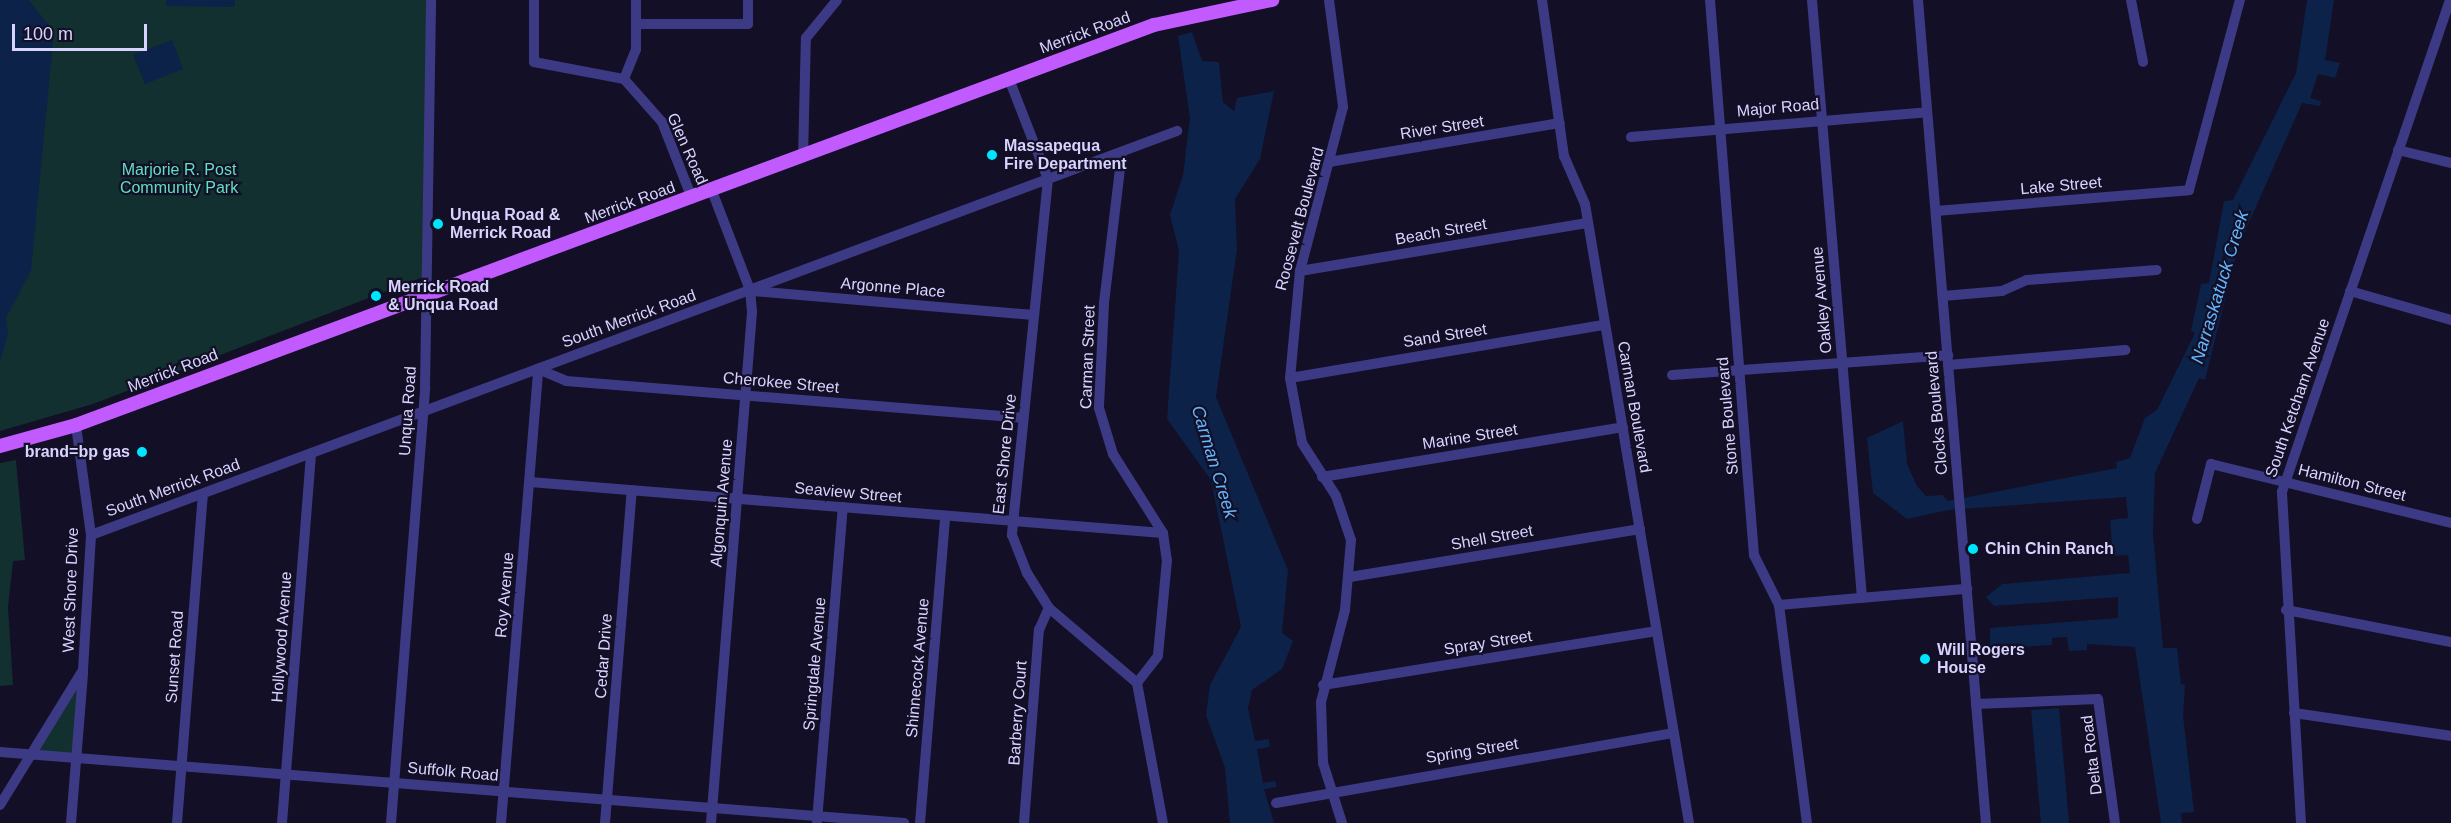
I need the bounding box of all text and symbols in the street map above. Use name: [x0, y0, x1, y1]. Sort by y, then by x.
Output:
street label: Merrick Road: [1037, 8, 1133, 58]
scale bar: [15, 12, 150, 50]
text: 100 m: [23, 24, 73, 44]
street label: Major Road: [1736, 95, 1820, 121]
street label: Glen Road: [663, 110, 711, 188]
street label: River Street: [1399, 112, 1485, 144]
place label: Massapequa Fire Department: [1004, 136, 1127, 174]
street label: Roosevelt Boulevard: [1272, 145, 1328, 293]
marker: Massapequa Fire Department: [985, 148, 999, 162]
park label: Marjorie R. Post Community Park: [120, 160, 238, 198]
street label: Lake Street: [2019, 173, 2103, 199]
street label: Merrick Road: [582, 178, 678, 228]
place label: Unqua Road & Merrick Road: [450, 205, 560, 243]
water label: Narraskatuck Creek: [2186, 208, 2254, 366]
street label: Beach Street: [1394, 215, 1488, 249]
marker: Unqua Road & Merrick Road: [431, 217, 445, 231]
street label: Oakley Avenue: [1808, 245, 1836, 355]
street label: Argonne Place: [840, 274, 946, 302]
place label: Merrick Road & Unqua Road: [388, 277, 498, 315]
street label: South Merrick Road: [559, 286, 699, 352]
marker: Merrick Road & Unqua Road: [369, 289, 383, 303]
street label: Carman Street: [1077, 305, 1099, 409]
street label: South Ketcham Avenue: [2262, 316, 2334, 480]
street label: Sand Street: [1402, 320, 1488, 352]
street label: Carman Boulevard: [1613, 340, 1655, 474]
street label: Merrick Road: [125, 345, 221, 397]
street label: Clocks Boulevard: [1922, 350, 1952, 476]
street label: Stone Boulevard: [1713, 356, 1743, 476]
street label: Unqua Road: [395, 366, 421, 456]
street label: Cherokee Street: [722, 368, 840, 398]
street label: East Shore Drive: [989, 393, 1021, 515]
water label: Carman Creek: [1187, 403, 1241, 521]
street label: Marine Street: [1421, 420, 1519, 454]
street label: Algonquin Avenue: [707, 438, 737, 568]
place label: brand=bp gas: [25, 442, 130, 462]
marker: brand=bp gas: [135, 445, 149, 459]
street label: South Merrick Road: [103, 455, 243, 521]
street label: Hamilton Street: [2296, 460, 2408, 506]
street label: Seaview Street: [794, 479, 902, 507]
street label: Shell Street: [1450, 521, 1534, 555]
street label: West Shore Drive: [59, 527, 83, 653]
place label: Chin Chin Ranch: [1985, 539, 2114, 559]
marker: Chin Chin Ranch: [1966, 542, 1980, 556]
street label: Roy Avenue: [492, 551, 518, 639]
street label: Hollywood Avenue: [268, 570, 296, 704]
street label: Springdale Avenue: [800, 596, 830, 732]
street label: Shinnecock Avenue: [902, 597, 934, 739]
street label: Sunset Road: [162, 610, 188, 704]
street label: Cedar Drive: [591, 613, 617, 699]
street label: Spray Street: [1443, 627, 1533, 659]
place label: Will Rogers House: [1937, 640, 2025, 678]
marker: Will Rogers House: [1918, 652, 1932, 666]
street label: Barberry Court: [1005, 660, 1031, 766]
street label: Delta Road: [2078, 714, 2106, 796]
street label: Spring Street: [1424, 734, 1520, 768]
street label: Suffolk Road: [407, 758, 499, 786]

